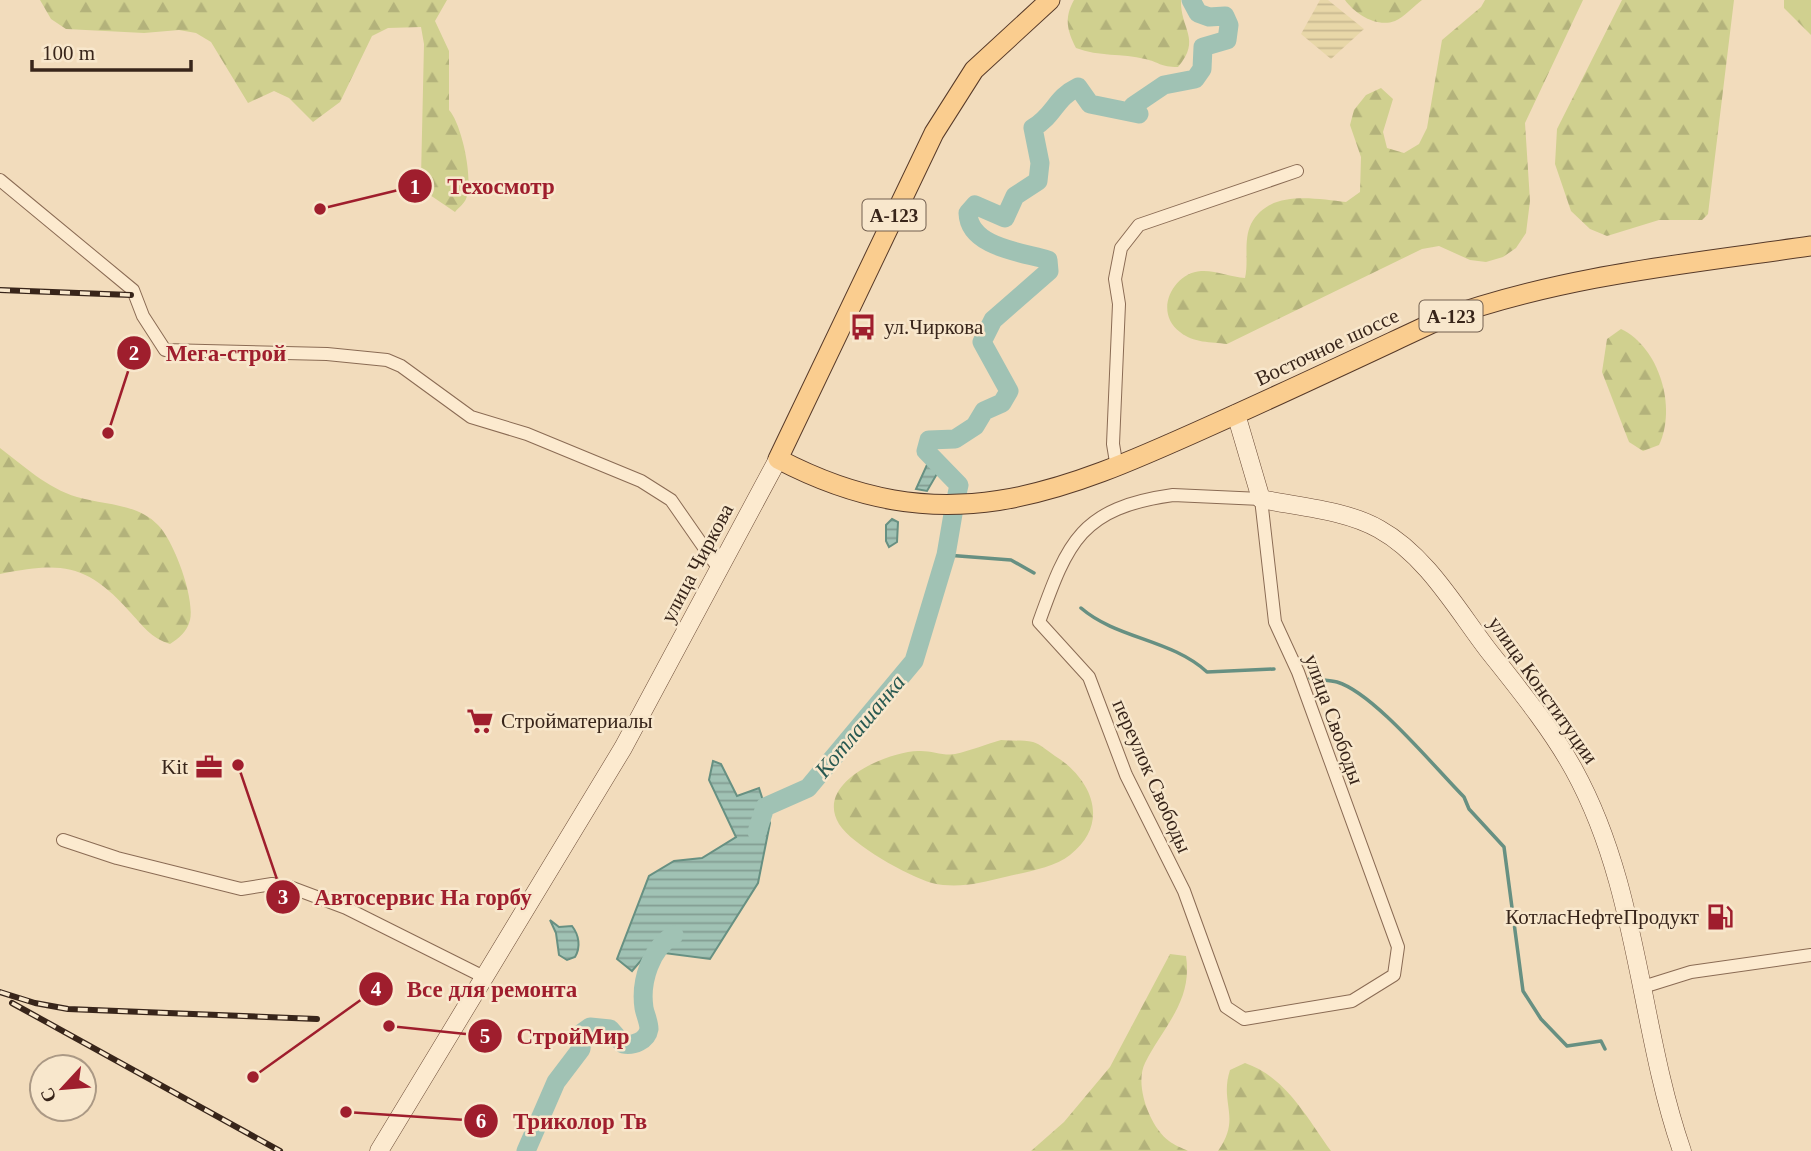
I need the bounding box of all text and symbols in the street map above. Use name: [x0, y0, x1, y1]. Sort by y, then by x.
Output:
scale bar: [32, 28, 191, 72]
text: 100 m: [42, 41, 95, 65]
callout: Техосмотр: [398, 164, 568, 208]
text: Техосмотр: [447, 174, 555, 199]
text: 1: [410, 175, 420, 199]
road number: А-123: [862, 200, 926, 230]
road number: А-123: [1420, 300, 1482, 332]
street label: Восточное шоссе: [1251, 303, 1403, 391]
bus stop icon: ул.Чиркова: [848, 312, 878, 342]
place label: ул.Чиркова: [884, 315, 984, 339]
callout: Мега-строй: [116, 331, 300, 375]
text: 2: [129, 341, 139, 365]
text: Мега-строй: [166, 341, 286, 366]
street label: улица Чиркова: [656, 499, 739, 627]
street label: улица Конституции: [1483, 612, 1603, 768]
street label: улица Свободы: [1299, 651, 1369, 787]
water label: Котлашанка: [809, 670, 910, 783]
street label: переулок Свободы: [1107, 696, 1197, 856]
supermarket icon: Стройматериалы: [465, 706, 495, 736]
place label: Стройматериалы: [501, 709, 653, 733]
office icon: Kit: [194, 752, 224, 782]
place label: Kit: [161, 755, 188, 779]
callout: Автосервис На горбу: [266, 875, 546, 919]
text: 3: [278, 885, 288, 909]
text: Автосервис На горбу: [314, 885, 532, 910]
fuel station icon: КотласНефтеПродукт: [1705, 902, 1735, 932]
place label: КотласНефтеПродукт: [1505, 905, 1699, 929]
callout: Все для ремонта: [358, 967, 592, 1011]
text: 4: [371, 977, 382, 1001]
text: Все для ремонта: [407, 977, 578, 1002]
callout: СтройМир: [467, 1014, 643, 1058]
text: 5: [480, 1024, 490, 1048]
text: СтройМир: [516, 1024, 630, 1049]
north arrow: [28, 1053, 98, 1123]
text: С: [36, 1084, 61, 1106]
callout: Триколор Тв: [464, 1099, 661, 1143]
text: 6: [476, 1109, 486, 1133]
text: Триколор Тв: [513, 1109, 647, 1134]

